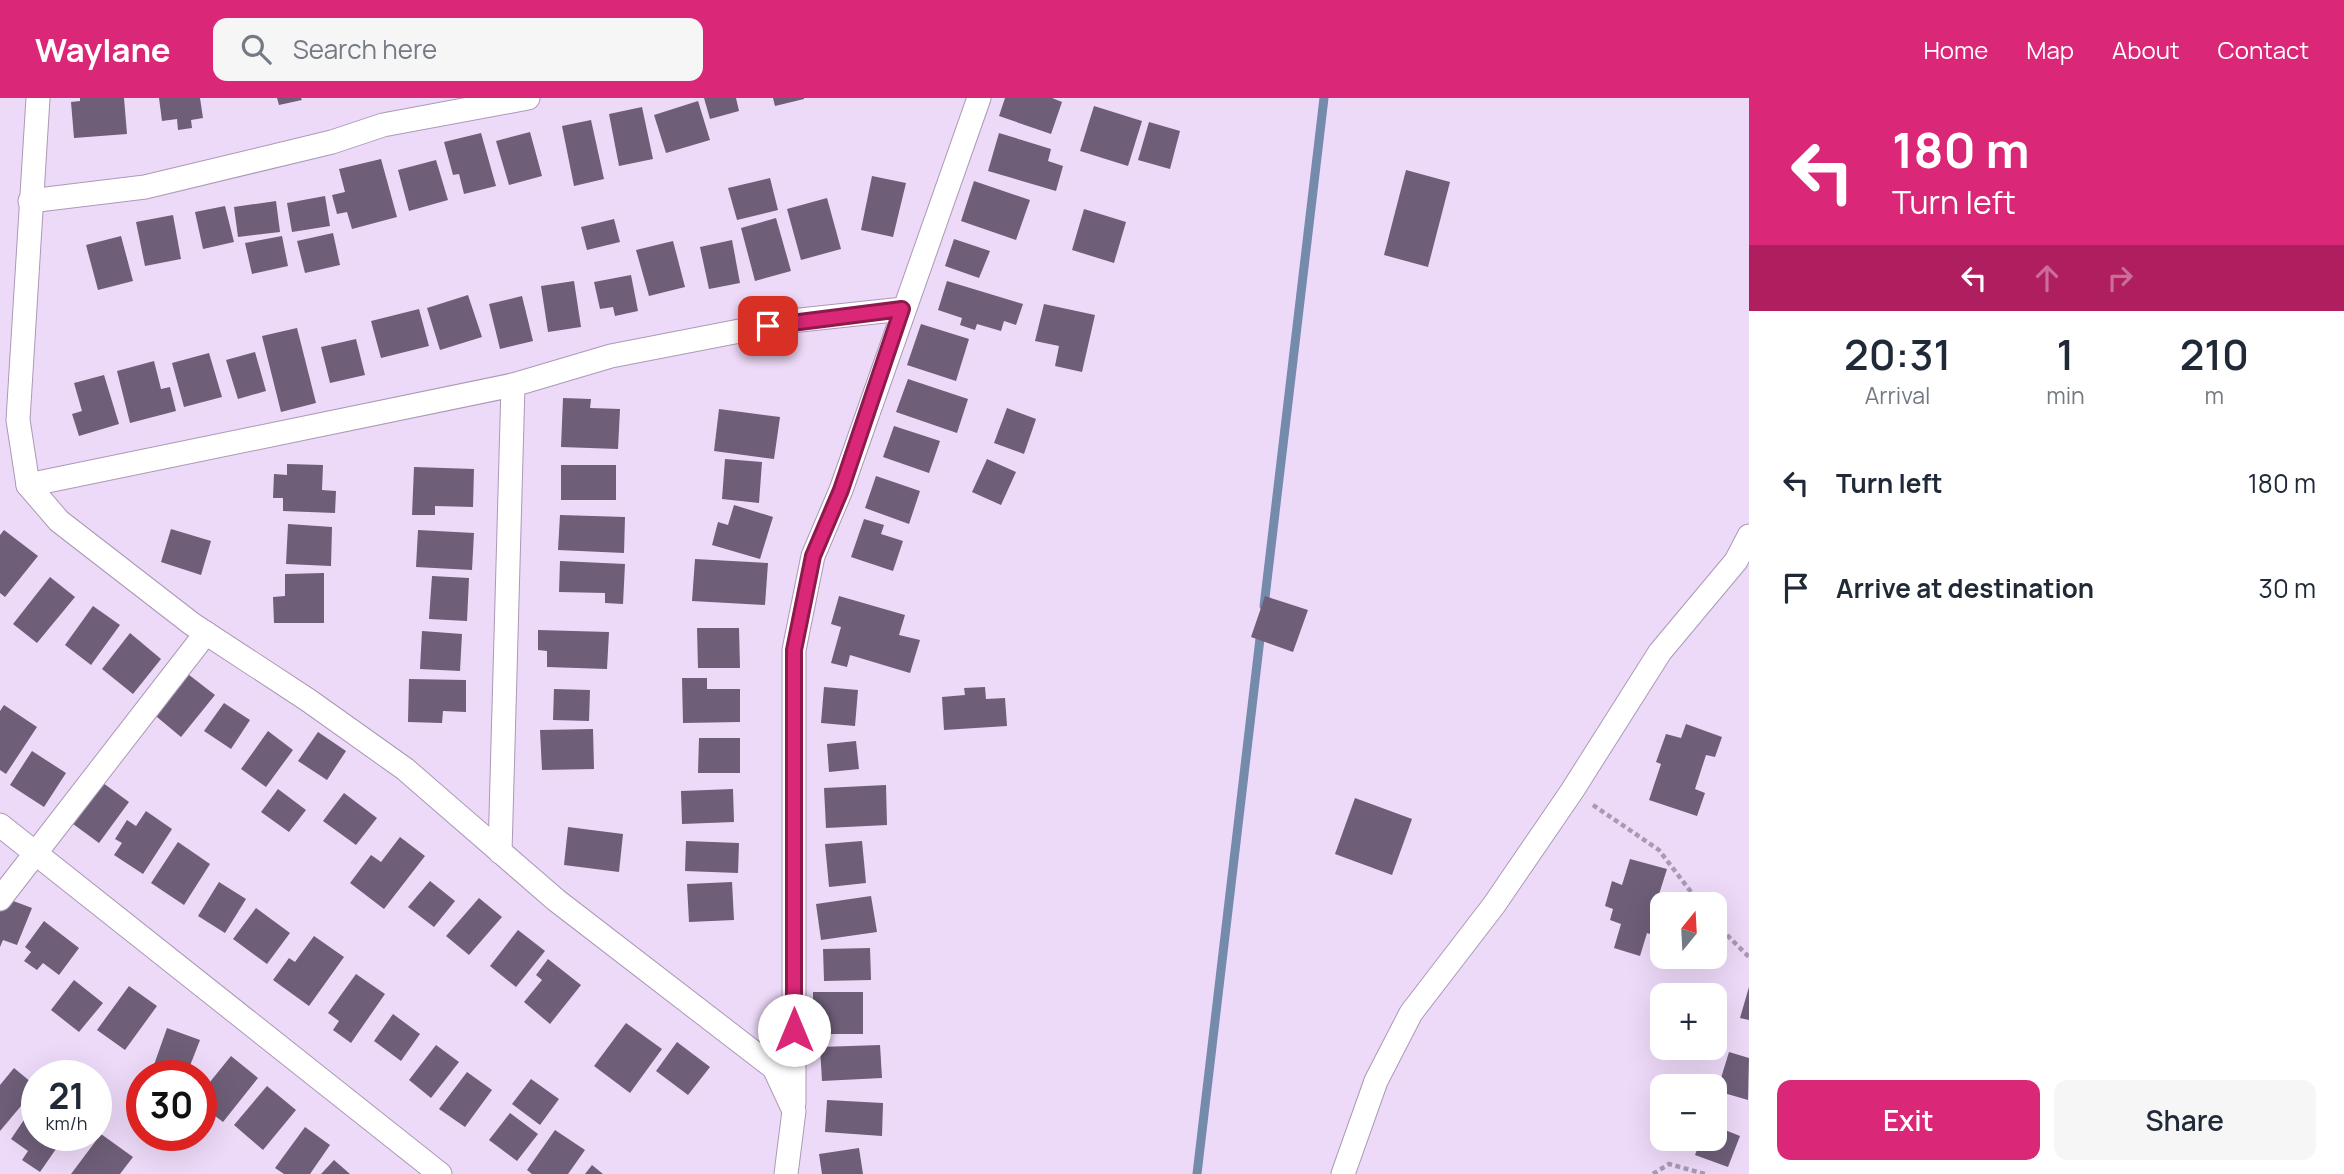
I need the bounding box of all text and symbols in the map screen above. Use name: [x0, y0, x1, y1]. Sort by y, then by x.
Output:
search box: [213, 18, 703, 81]
text: Waylane: [35, 27, 171, 72]
icon: search: [237, 30, 275, 68]
text: Search here: [293, 31, 437, 67]
text: Home: [1923, 33, 1988, 66]
text: Map: [2026, 33, 2074, 66]
text: About: [2112, 33, 2180, 66]
text: Contact: [2218, 33, 2309, 66]
text: 180 m: [1892, 116, 2030, 183]
icon: left: [1777, 126, 1868, 217]
text: Turn left: [1892, 180, 2016, 224]
icon: left: [1955, 259, 1993, 297]
icon: ahead: [2028, 259, 2066, 297]
icon: right: [2101, 259, 2139, 297]
pin: [738, 296, 798, 356]
icon: arrive: [749, 307, 787, 345]
text: 20:31: [1844, 325, 1951, 383]
text: 1: [2057, 325, 2074, 383]
text: 210: [2180, 325, 2249, 383]
text: Arrival: [1865, 379, 1930, 411]
text: min: [2046, 379, 2085, 411]
text: m: [2205, 379, 2224, 411]
icon: left: [1777, 464, 1815, 502]
text: Turn left: [1836, 465, 1943, 501]
text: 180 m: [2248, 465, 2316, 501]
icon: arrive: [1777, 569, 1815, 607]
text: Arrive at destination: [1836, 570, 2094, 606]
text: 30 m: [2259, 570, 2316, 606]
north arrow: [1650, 892, 1727, 970]
map controls: [1650, 892, 1727, 1151]
button: +: [1650, 983, 1727, 1060]
position arrow: [757, 993, 831, 1067]
speed limit sign: 30: [126, 1060, 217, 1151]
text: 21: [48, 1072, 85, 1120]
button: −: [1650, 1074, 1727, 1151]
button: Exit: [1777, 1080, 2040, 1160]
button: Share: [2054, 1080, 2316, 1160]
text: km/h: [46, 1111, 87, 1135]

